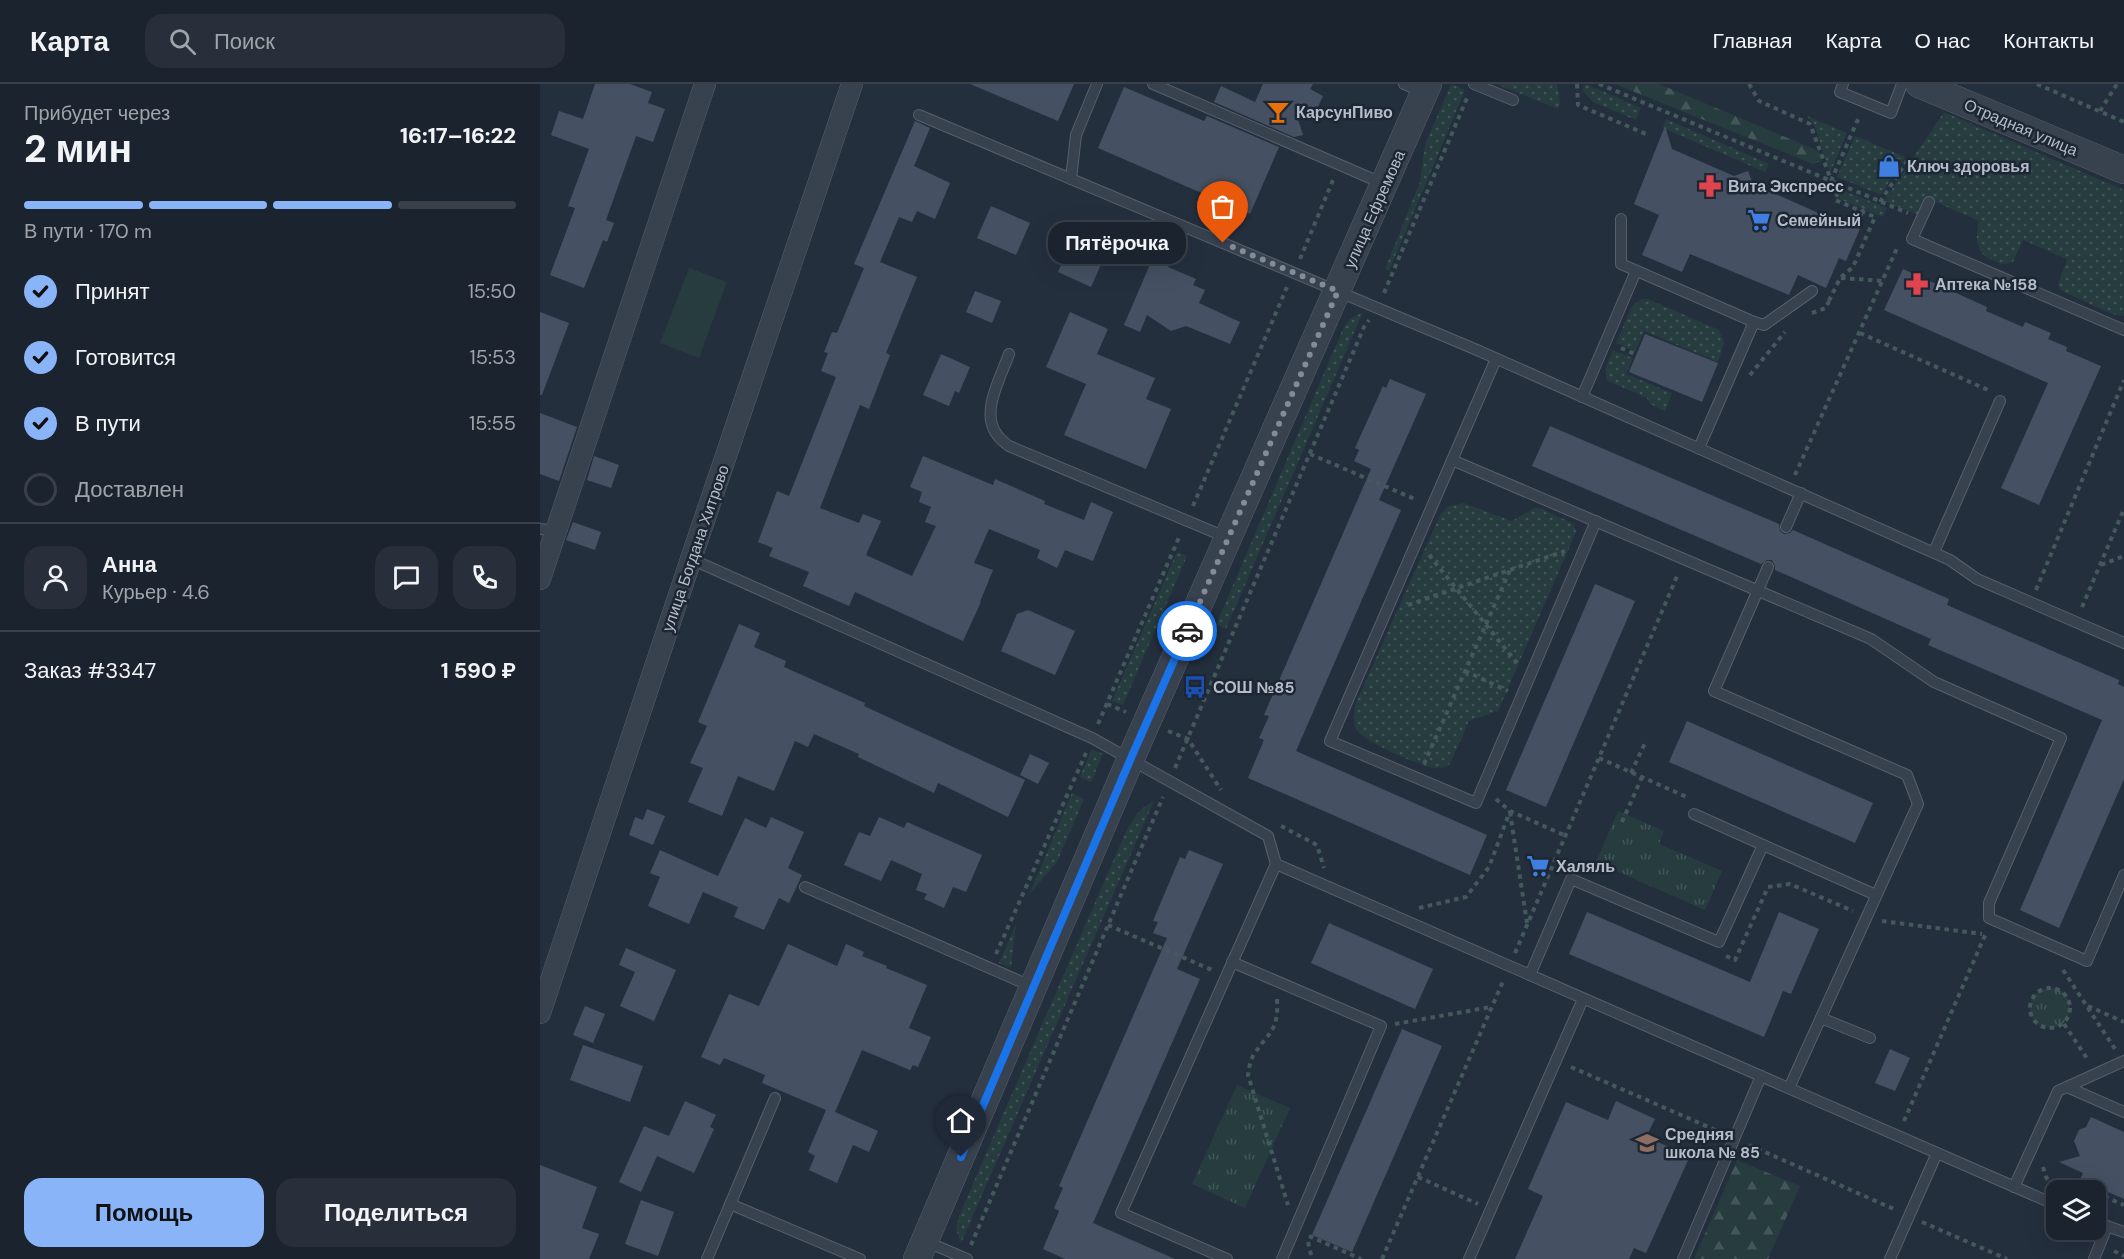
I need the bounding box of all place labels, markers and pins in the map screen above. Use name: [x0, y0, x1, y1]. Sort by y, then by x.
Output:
bar icon: КарсунПиво: [1265, 99, 1291, 125]
place label: КарсунПиво: [1296, 102, 1393, 123]
shop icon: Ключ здоровья: [1876, 153, 1902, 179]
place label: Ключ здоровья: [1907, 156, 2029, 177]
pharmacy icon: Вита Экспресс: [1697, 173, 1723, 199]
place label: Вита Экспресс: [1728, 176, 1844, 197]
pin: [1197, 181, 1248, 243]
supermarket icon: Семейный: [1746, 207, 1772, 233]
place label: Семейный: [1777, 210, 1861, 231]
callout: Пятёрочка: [1049, 222, 1187, 264]
pharmacy icon: Аптека №158: [1904, 271, 1930, 297]
place label: Аптека №158: [1935, 274, 2037, 295]
bus stop icon: СОШ №85: [1182, 674, 1208, 700]
place label: СОШ №85: [1213, 677, 1294, 698]
supermarket icon: Халяль: [1525, 853, 1551, 879]
place label: Халяль: [1556, 856, 1615, 877]
pin: [935, 1095, 986, 1157]
place label: Средняя школа № 85: [1665, 1124, 1760, 1163]
school or university icon: Средняя школа № 85: [1634, 1130, 1660, 1156]

